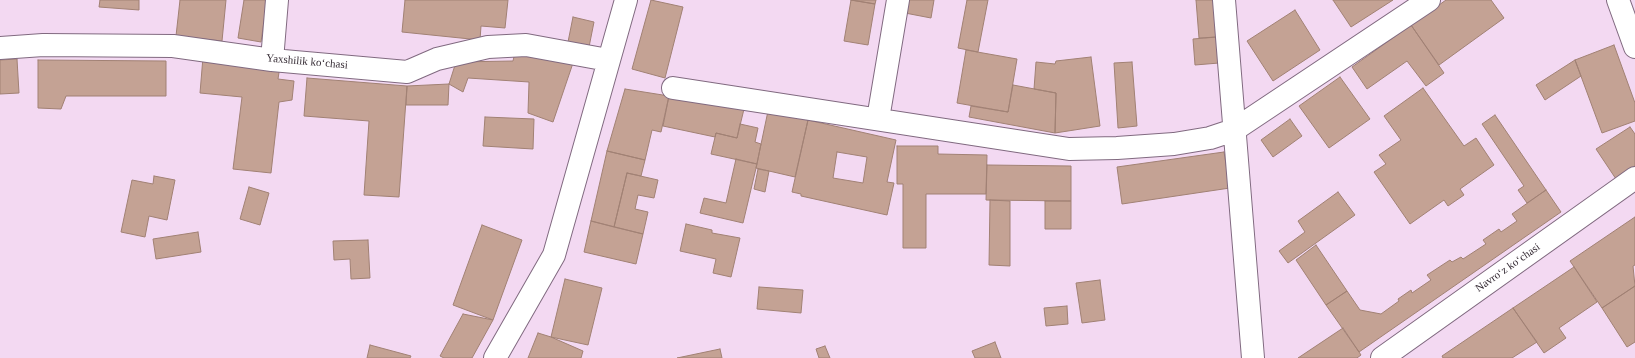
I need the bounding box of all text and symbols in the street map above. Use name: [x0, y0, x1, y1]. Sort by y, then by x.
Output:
street label: Yaxshilik koʻchasi: [266, 52, 348, 72]
street label: Navroʻz koʻchasi: [1473, 241, 1543, 295]

